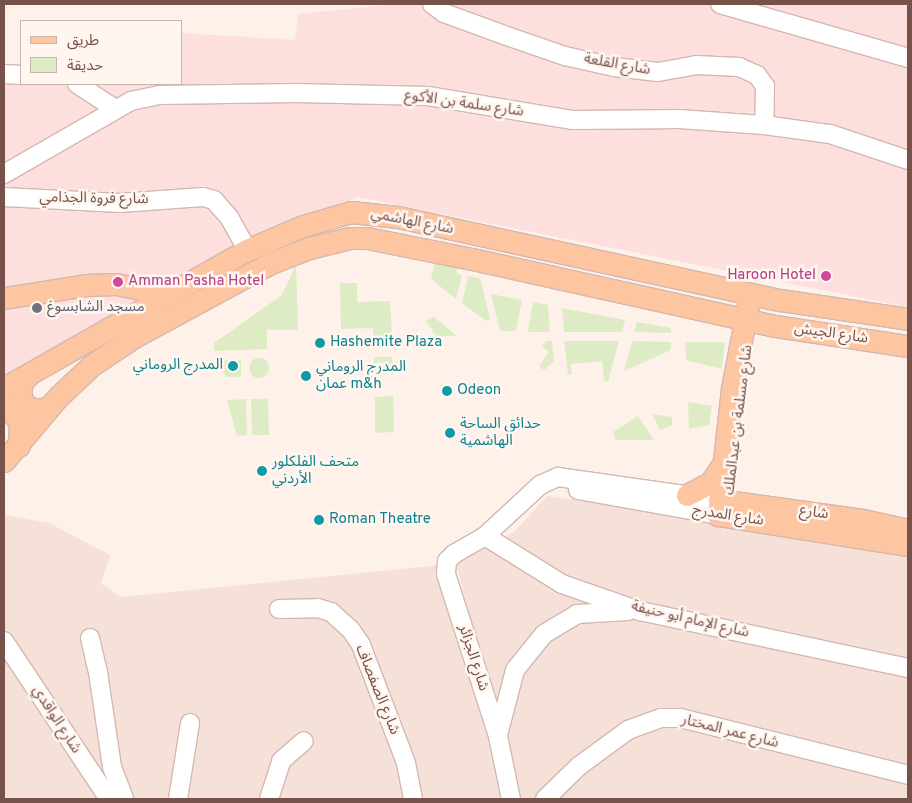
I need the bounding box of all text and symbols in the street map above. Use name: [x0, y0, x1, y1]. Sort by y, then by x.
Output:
legend: [20, 20, 182, 85]
text: طريق: [67, 32, 99, 51]
street label: شارع القلعة: [582, 50, 652, 80]
text: حديقة: [67, 57, 103, 76]
street label: شارع سلمة بن الأكوع: [403, 87, 525, 121]
street label: شارع فروة الجذامي: [39, 189, 149, 209]
street label: شارع الهاشمي: [369, 205, 455, 239]
place label: Haroon Hotel: [727, 267, 816, 285]
marker: Haroon Hotel: [820, 270, 832, 282]
place label: Amman Pasha Hotel: [128, 273, 264, 291]
marker: Amman Pasha Hotel: [112, 276, 124, 288]
place label: مسجد الشابسوغ: [47, 299, 145, 317]
marker: مسجد الشابسوغ: [31, 302, 43, 314]
street label: شارع الجيش: [793, 320, 869, 348]
place label: Hashemite Plaza: [330, 334, 442, 352]
marker: Hashemite Plaza: [314, 337, 326, 349]
street label: شارع مسلمة بن عبدالملك: [721, 344, 757, 496]
place label: المدرج الروماني: [133, 357, 223, 375]
place label: المدرج الروماني عمان m&h: [316, 358, 406, 393]
marker: المدرج الروماني: [227, 360, 239, 372]
marker: المدرج الروماني عمان m&h: [300, 370, 312, 382]
place label: Odeon: [457, 382, 501, 400]
marker: Odeon: [441, 385, 453, 397]
place label: حدائق الساحة الهاشمية: [460, 415, 541, 450]
marker: حدائق الساحة الهاشمية: [444, 427, 456, 439]
place label: متحف الفلكلور الأردني: [272, 453, 359, 488]
marker: متحف الفلكلور الأردني: [256, 465, 268, 477]
street label: شارع المدرج: [691, 501, 765, 531]
street label: شارع: [798, 502, 830, 524]
place label: Roman Theatre: [329, 511, 431, 529]
marker: Roman Theatre: [313, 514, 325, 526]
street label: شارع الإمام أبو حنيفة: [629, 598, 751, 642]
street label: شارع الجزائر: [454, 622, 492, 694]
street label: شارع الصفصاف: [351, 642, 403, 738]
street label: شارع الواقدي: [27, 683, 85, 757]
street label: شارع عمر المختار: [680, 711, 780, 753]

